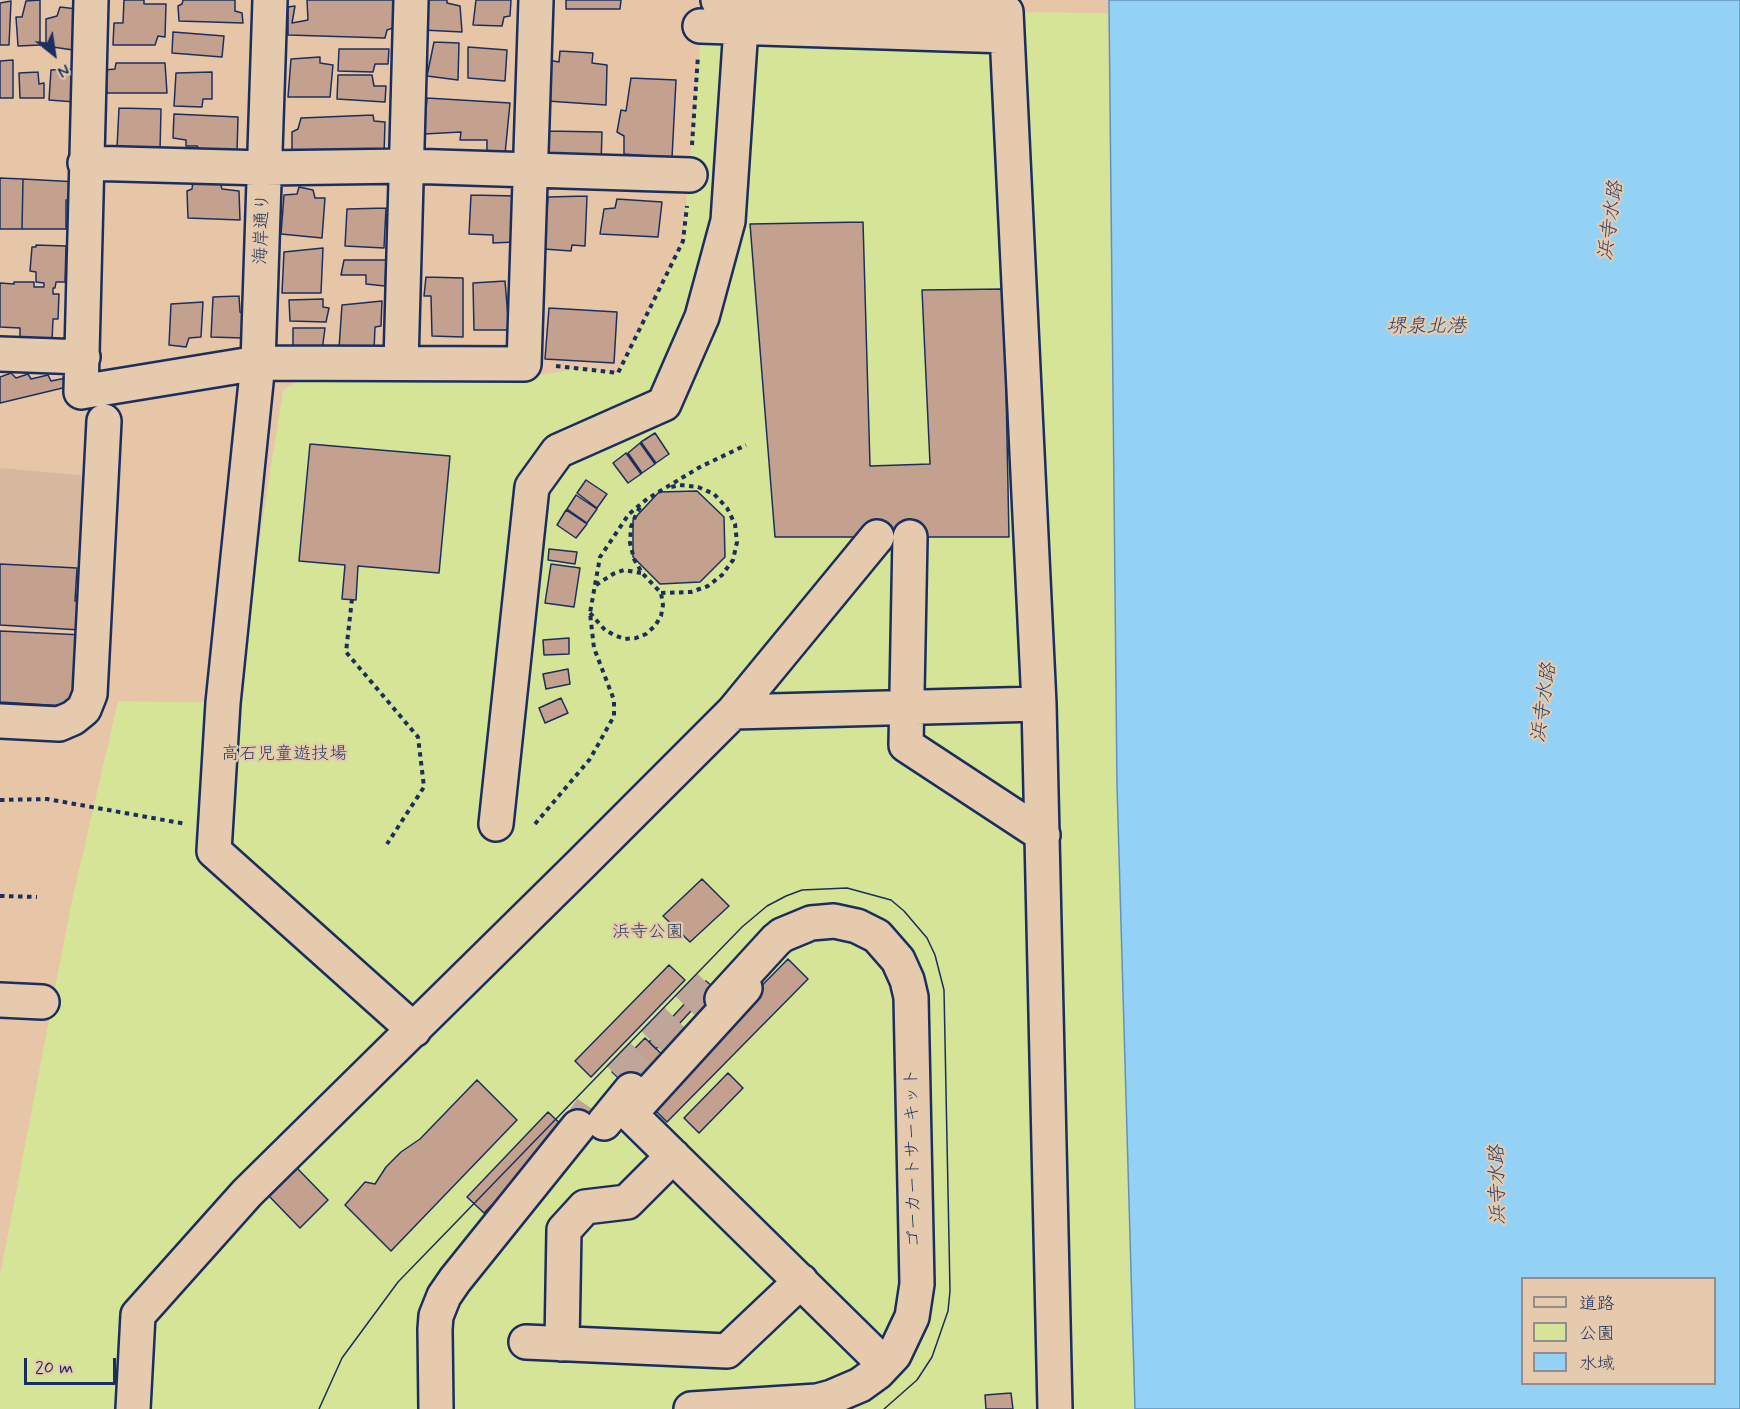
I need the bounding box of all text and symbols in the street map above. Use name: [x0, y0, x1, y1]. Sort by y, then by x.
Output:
north arrow: [24, 24, 84, 84]
text: N: [53, 58, 73, 82]
water label: 浜寺水路: [1595, 180, 1629, 262]
street label: 海岸通り: [251, 193, 275, 265]
water label: 堺泉北港: [1386, 316, 1466, 340]
water label: 浜寺水路: [1528, 662, 1562, 744]
park label: 高石児童遊技場: [221, 744, 347, 766]
park label: 浜寺公園: [612, 922, 684, 944]
street label: ゴーカートサーキット: [902, 1068, 926, 1248]
water label: 浜寺水路: [1486, 1145, 1512, 1225]
legend: [1521, 1277, 1716, 1385]
text: 道路: [1579, 1292, 1615, 1316]
text: 公園: [1579, 1322, 1615, 1346]
scale bar: [27, 1346, 118, 1384]
text: 水域: [1579, 1352, 1615, 1376]
text: 20 m: [35, 1356, 73, 1380]

